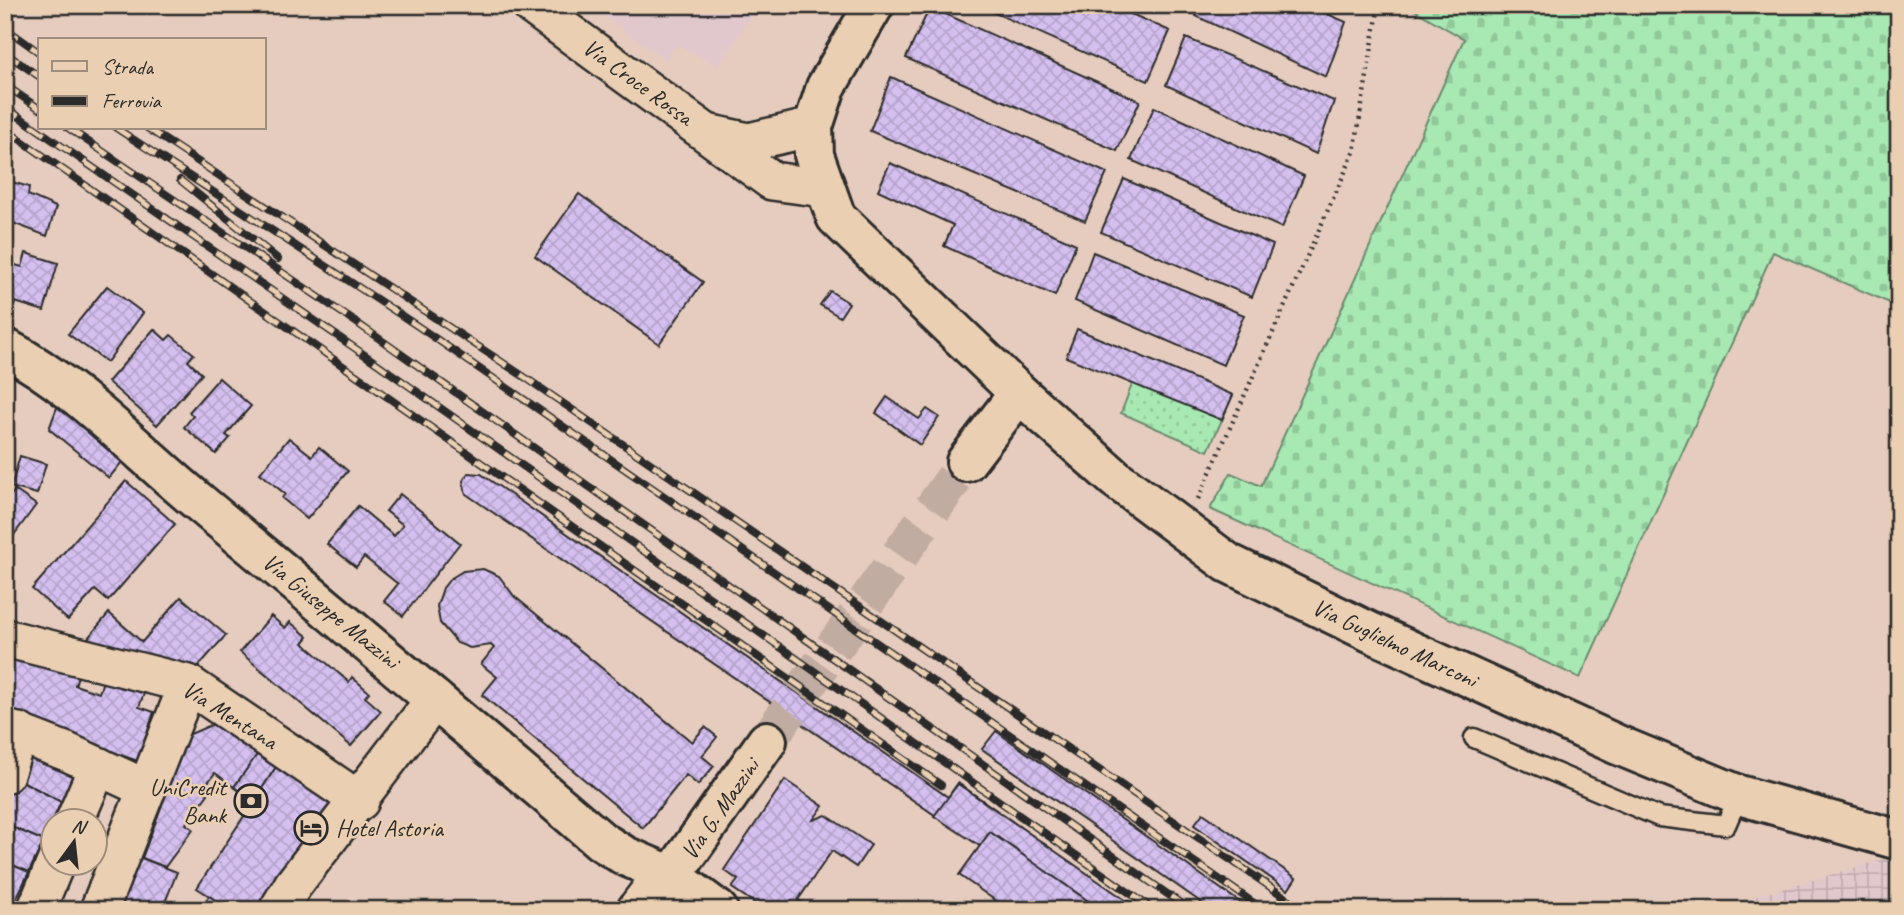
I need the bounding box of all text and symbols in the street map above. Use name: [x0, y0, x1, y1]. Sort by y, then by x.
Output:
street label: Via Croce Rossa: [577, 32, 701, 133]
legend: [38, 38, 266, 130]
text: Strada: [102, 54, 155, 80]
text: Ferrovia: [102, 88, 162, 114]
street label: Via Giuseppe Mazzini: [257, 547, 408, 678]
street label: Via Guglielmo Marconi: [1308, 592, 1485, 696]
street label: Via Mentana: [177, 674, 284, 757]
street label: Via G. Mazzini: [674, 750, 768, 865]
place label: UniCredit Bank: [150, 772, 228, 830]
bank icon: UniCredit Bank: [232, 782, 270, 820]
north arrow: [38, 806, 108, 876]
hotel icon: Hotel Astoria: [292, 809, 330, 847]
text: N: [69, 813, 90, 840]
place label: Hotel Astoria: [336, 813, 444, 843]

